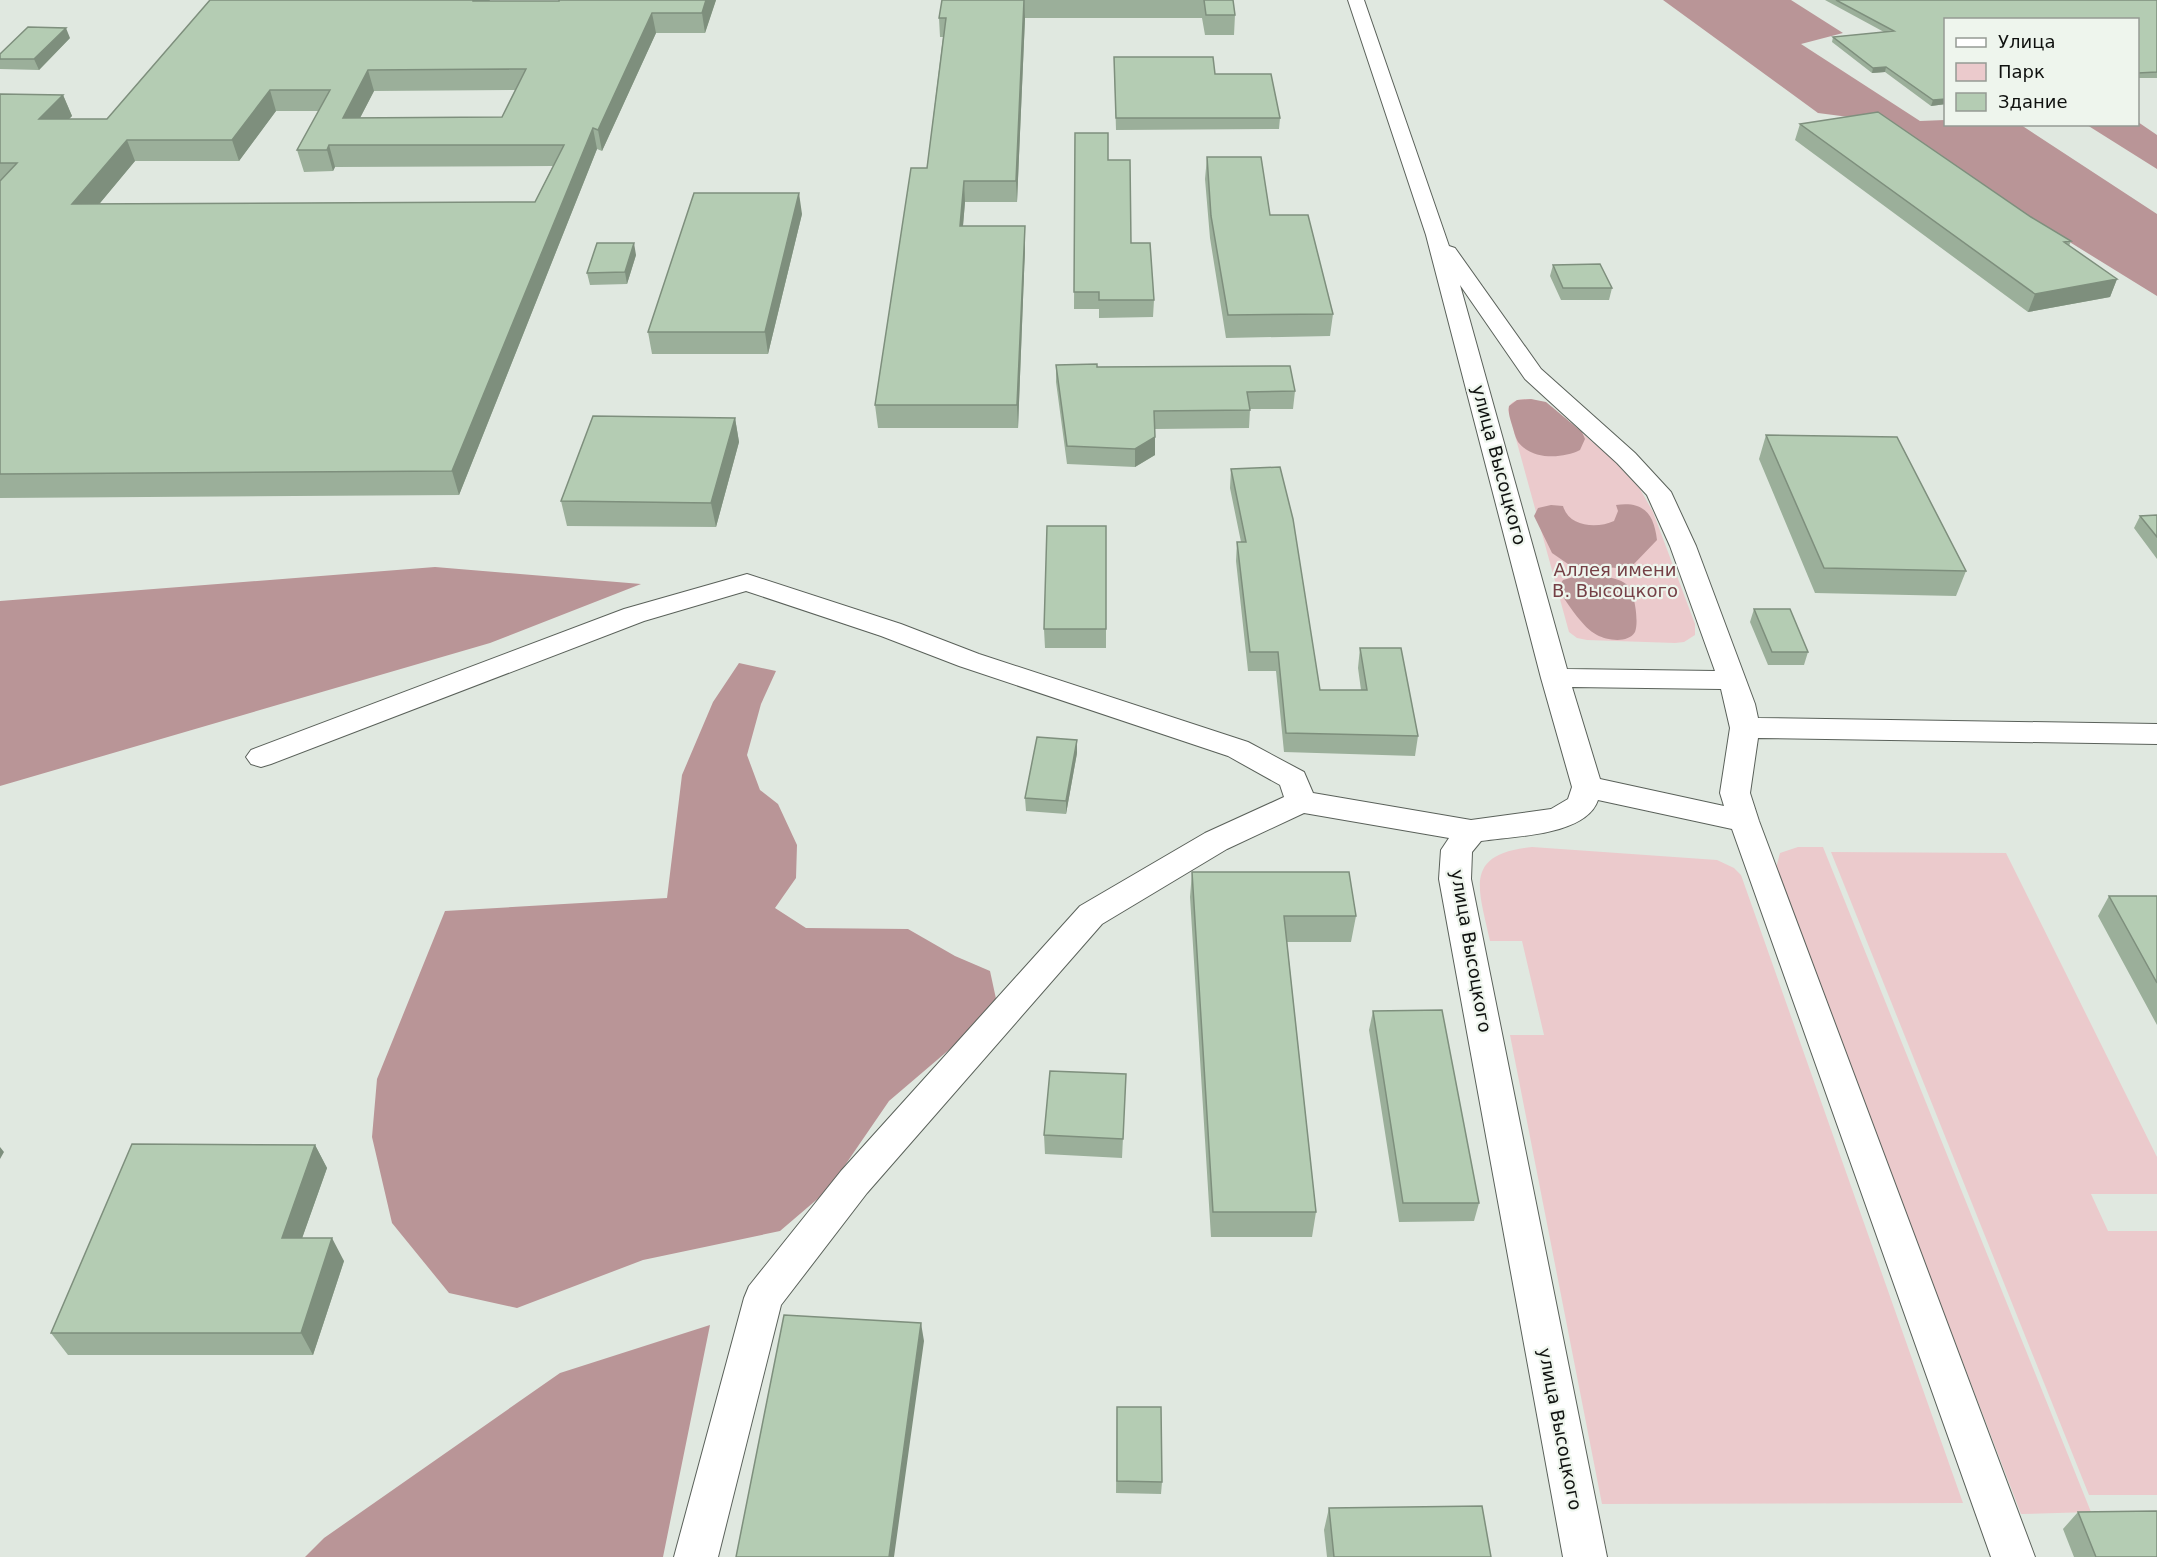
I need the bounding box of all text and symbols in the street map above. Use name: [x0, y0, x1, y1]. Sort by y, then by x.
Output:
legend: [1944, 18, 2139, 126]
text: Улица: [1998, 31, 2055, 52]
text: Парк: [1998, 61, 2045, 82]
text: Здание: [1998, 91, 2068, 112]
street label: улица Высоцкого: [1468, 382, 1531, 547]
park label: Аллея имени В. Высоцкого: [1552, 559, 1678, 601]
street label: улица Высоцкого: [1447, 868, 1496, 1034]
street label: улица Высоцкого: [1534, 1346, 1587, 1512]

